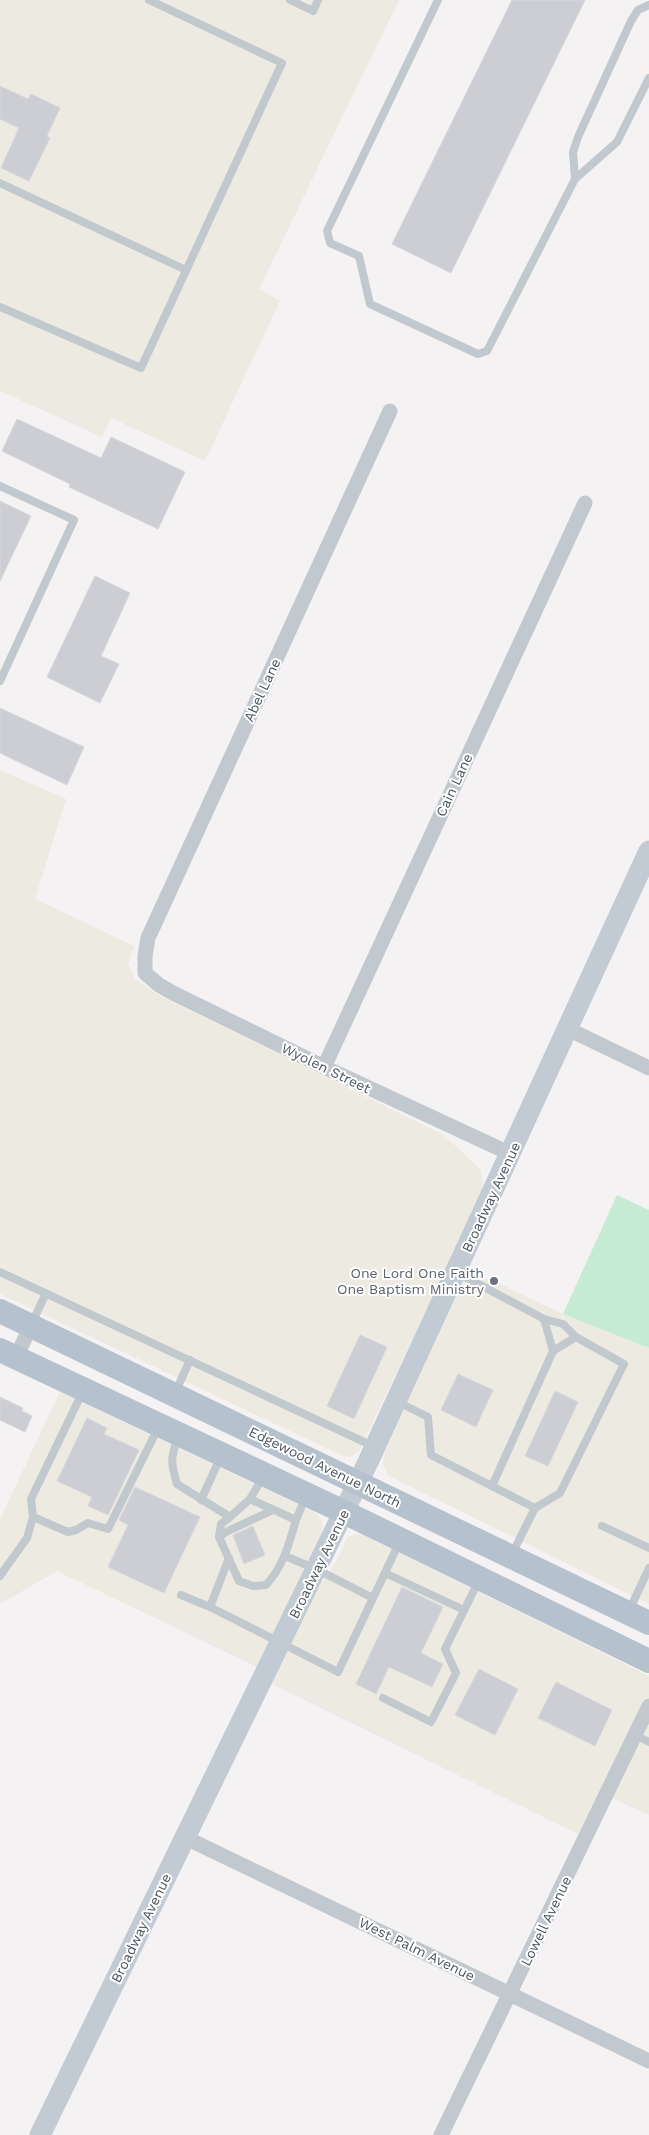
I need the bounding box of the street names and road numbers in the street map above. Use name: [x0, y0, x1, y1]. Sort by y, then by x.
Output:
street label: Abel Lane: [240, 656, 284, 724]
street label: Cain Lane: [432, 751, 476, 819]
street label: Wyolen Street: [279, 1040, 373, 1097]
street label: Broadway Avenue: [459, 1140, 523, 1254]
street label: Edgewood Avenue North: [247, 1423, 403, 1511]
street label: Broadway Avenue: [286, 1507, 352, 1621]
street label: Broadway Avenue: [108, 1871, 174, 1985]
street label: Lowell Avenue: [517, 1874, 575, 1968]
street label: West Palm Avenue: [356, 1914, 478, 1984]

